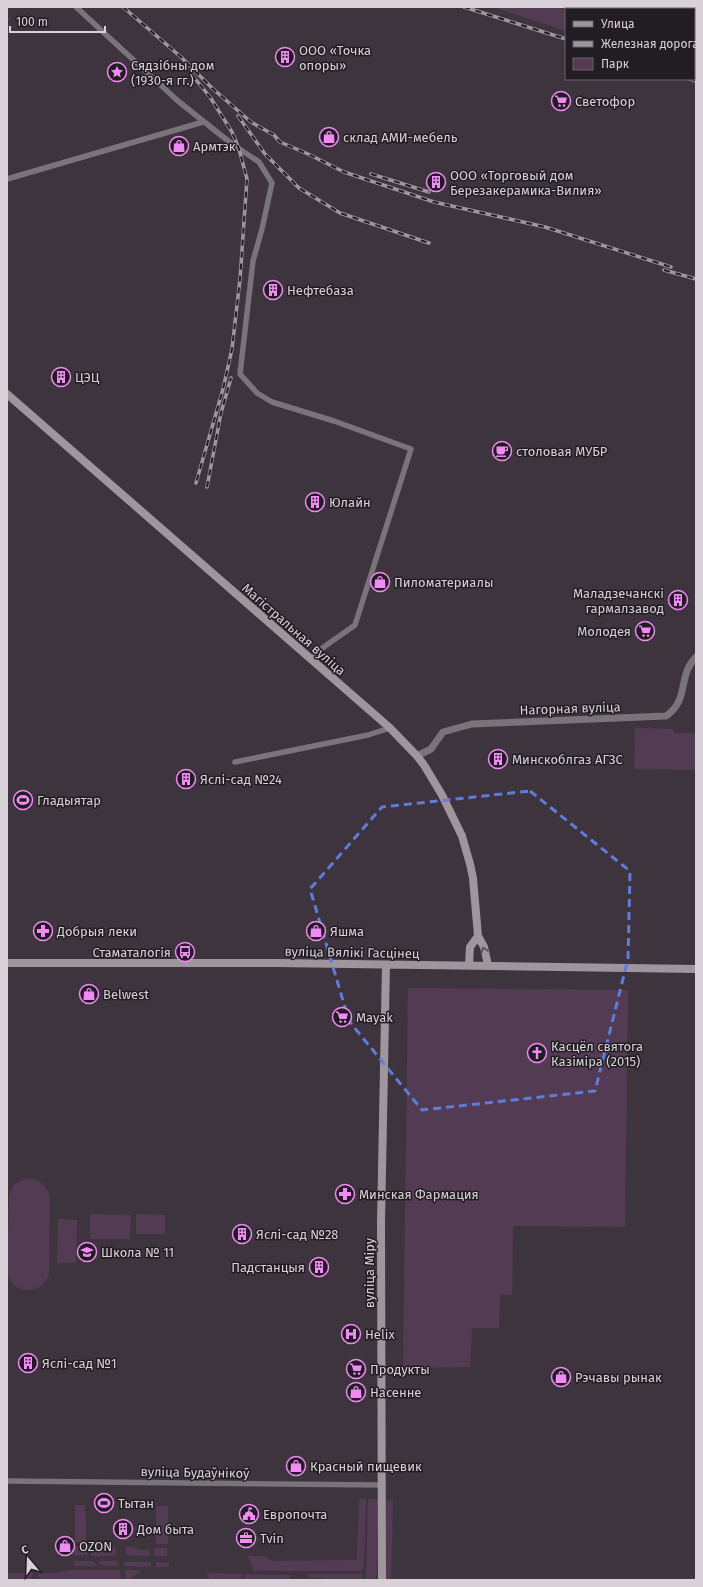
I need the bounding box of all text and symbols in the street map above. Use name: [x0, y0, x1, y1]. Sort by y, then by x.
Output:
scale bar: [10, 8, 105, 34]
legend: [565, 8, 695, 80]
text: 100 m: [16, 15, 48, 29]
text: Улица: [601, 17, 635, 31]
text: Железная дорога: [601, 37, 699, 51]
place label: ООО «Точка опоры»: [299, 43, 371, 73]
building icon: ООО «Точка опоры»: [274, 46, 296, 68]
text: Парк: [601, 57, 630, 71]
place label: Сядзібны дом (1930-я гг.): [131, 58, 214, 88]
place icon: Сядзібны дом (1930-я гг.): [106, 61, 128, 83]
supermarket icon: Светофор: [550, 90, 572, 112]
place label: Светофор: [575, 94, 635, 109]
shop icon: склад АМИ-мебель: [318, 126, 340, 148]
place label: склад АМИ-мебель: [343, 130, 458, 145]
shop icon: Армтэк: [168, 135, 190, 157]
place label: Армтэк: [193, 139, 236, 154]
place label: ООО «Торговый дом Березакерамика-Вилия»: [450, 168, 602, 198]
building icon: ООО «Торговый дом Березакерамика-Вилия»: [425, 171, 447, 193]
building icon: Нефтебаза: [262, 279, 284, 301]
place label: Нефтебаза: [287, 283, 354, 298]
building icon: ЦЭЦ: [50, 366, 72, 388]
place label: ЦЭЦ: [75, 370, 100, 385]
cafe icon: столовая МУБР: [491, 440, 513, 462]
place label: столовая МУБР: [516, 444, 608, 459]
building icon: Юлайн: [304, 491, 326, 513]
place label: Юлайн: [329, 495, 371, 510]
shop icon: Пиломатериалы: [369, 571, 391, 593]
place label: Пиломатериалы: [394, 575, 493, 590]
street label: Магістральная вуліца: [239, 580, 348, 678]
place label: Маладзечанскі гармалзавод: [573, 586, 664, 616]
building icon: Маладзечанскі гармалзавод: [667, 589, 689, 611]
supermarket icon: Молодея: [634, 620, 656, 642]
place label: Молодея: [577, 624, 631, 639]
street label: Нагорная вуліца: [519, 699, 621, 718]
building icon: Минскоблгаз АГЗС: [487, 748, 509, 770]
place label: Минскоблгаз АГЗС: [512, 752, 624, 767]
building icon: Яслі-сад №24: [175, 768, 197, 790]
place label: Яслі-сад №24: [200, 772, 282, 787]
sports icon: Гладыятар: [12, 789, 34, 811]
place label: Гладыятар: [37, 793, 101, 808]
pharmacy icon: Добрыя леки: [32, 920, 54, 942]
shop icon: Яшма: [305, 920, 327, 942]
place label: Добрыя леки: [56, 924, 137, 939]
place label: Яшма: [330, 924, 364, 939]
bus stop icon: Стаматалогія: [174, 941, 196, 963]
street label: вуліца Вялікі Гасцінец: [284, 944, 420, 961]
place label: Стаматалогія: [93, 945, 171, 960]
one-way arrow: [480, 947, 489, 954]
shop icon: Belwest: [78, 983, 100, 1005]
place label: Belwest: [103, 987, 149, 1002]
supermarket icon: Mayak: [331, 1006, 353, 1028]
place label: Mayak: [356, 1010, 393, 1025]
place label: Касцёл святога Казіміра (2015): [551, 1039, 643, 1069]
church icon: Касцёл святога Казіміра (2015): [526, 1042, 548, 1064]
pharmacy icon: Минская Фармация: [334, 1183, 356, 1205]
place label: Минская Фармация: [359, 1187, 479, 1202]
building icon: Яслі-сад №28: [231, 1223, 253, 1245]
place label: Яслі-сад №28: [256, 1227, 339, 1242]
street label: вуліца Міру: [362, 1237, 377, 1308]
school or university icon: Школа № 11: [76, 1241, 98, 1263]
place label: Школа № 11: [101, 1245, 174, 1260]
building icon: Падстанцыя: [308, 1256, 330, 1278]
place label: Падстанцыя: [231, 1260, 305, 1275]
hospital icon: Helix: [340, 1323, 362, 1345]
place label: Helix: [365, 1327, 395, 1342]
building icon: Яслі-сад №1: [17, 1352, 39, 1374]
place label: Яслі-сад №1: [42, 1356, 117, 1371]
supermarket icon: Продукты: [345, 1358, 367, 1380]
place label: Продукты: [370, 1362, 430, 1377]
shop icon: Рэчавы рынак: [550, 1366, 572, 1388]
place label: Рэчавы рынак: [575, 1370, 662, 1385]
shop icon: Насенне: [345, 1381, 367, 1403]
place label: Насенне: [370, 1385, 421, 1400]
shop icon: Красный пищевик: [285, 1455, 307, 1477]
place label: Красный пищевик: [310, 1459, 422, 1474]
street label: вуліца Будаўнікоў: [140, 1464, 250, 1481]
sports icon: Тытан: [93, 1492, 115, 1514]
place label: Тытан: [118, 1496, 154, 1511]
public building icon: Европочта: [238, 1503, 260, 1525]
place label: Европочта: [263, 1507, 327, 1522]
building icon: Дом быта: [112, 1518, 134, 1540]
place label: Дом быта: [136, 1522, 194, 1537]
office icon: Tvin: [235, 1527, 257, 1549]
place label: Tvin: [260, 1531, 284, 1546]
shop icon: OZON: [54, 1535, 76, 1557]
north arrow: [8, 1539, 48, 1579]
place label: OZON: [79, 1539, 112, 1554]
text: С: [20, 1543, 31, 1557]

